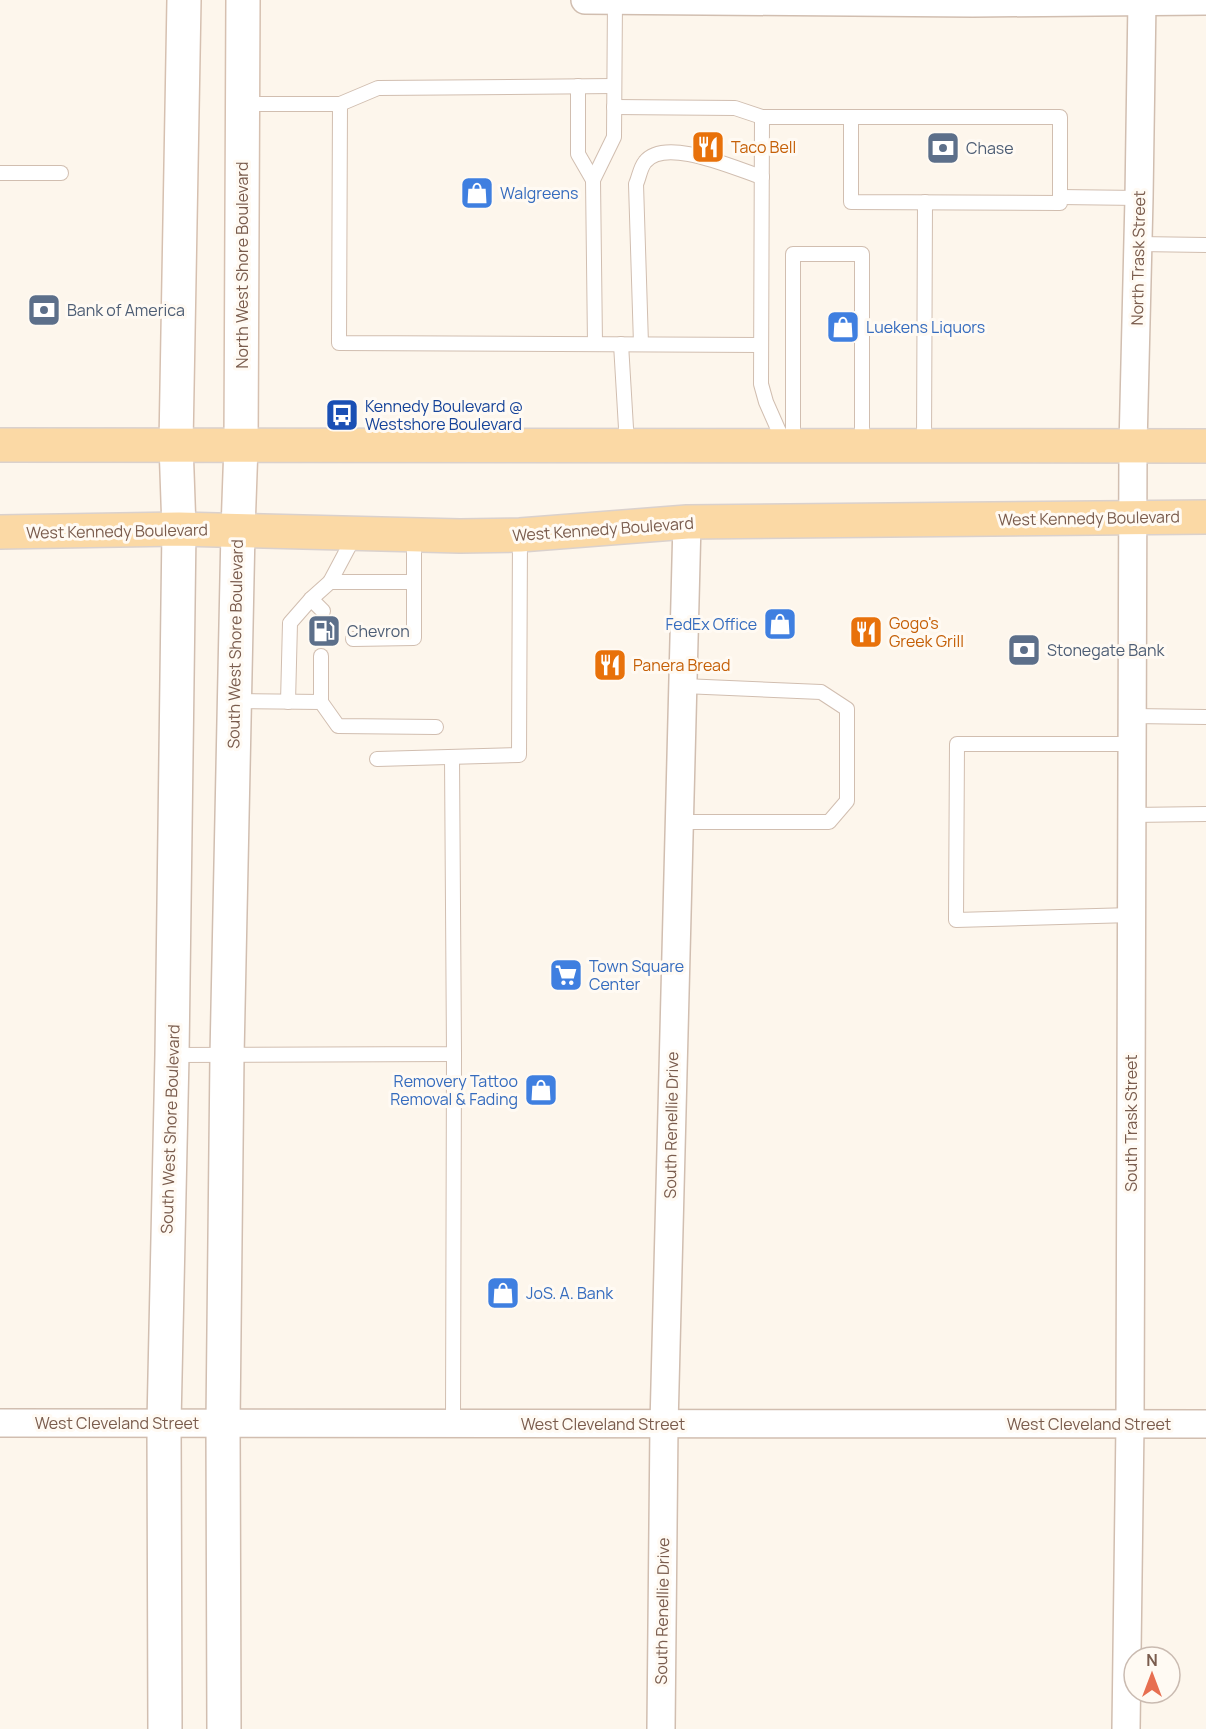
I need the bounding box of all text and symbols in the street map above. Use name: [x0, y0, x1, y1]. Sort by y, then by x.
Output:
restaurant icon: Taco Bell: [690, 129, 726, 165]
bank icon: Chase: [925, 130, 961, 166]
place label: Taco Bell: [731, 136, 796, 158]
place label: Chase: [966, 137, 1014, 159]
street label: North West Shore Boulevard: [231, 162, 253, 368]
shop icon: Walgreens: [459, 175, 495, 211]
place label: Walgreens: [500, 182, 578, 204]
street label: North Trask Street: [1126, 190, 1150, 326]
bank icon: Bank of America: [26, 292, 62, 328]
place label: Bank of America: [67, 299, 185, 321]
shop icon: Luekens Liquors: [825, 309, 861, 345]
place label: Luekens Liquors: [866, 316, 985, 338]
place label: Kennedy Boulevard @ Westshore Boulevard: [365, 395, 523, 435]
bus stop icon: Kennedy Boulevard @ Westshore Boulevard: [324, 397, 360, 433]
street label: West Kennedy Boulevard: [998, 505, 1180, 531]
street label: West Kennedy Boulevard: [511, 512, 695, 546]
street label: West Kennedy Boulevard: [26, 518, 208, 544]
street label: South West Shore Boulevard: [222, 539, 248, 749]
shop icon: FedEx Office: [762, 606, 798, 642]
place label: Gogo's Greek Grill: [889, 612, 964, 652]
fuel station icon: Chevron: [306, 613, 342, 649]
place label: FedEx Office: [665, 613, 757, 635]
restaurant icon: Gogo's Greek Grill: [848, 614, 884, 650]
place label: Chevron: [347, 620, 410, 642]
bank icon: Stonegate Bank: [1006, 632, 1042, 668]
place label: Stonegate Bank: [1047, 639, 1165, 661]
restaurant icon: Panera Bread: [592, 647, 628, 683]
place label: Panera Bread: [633, 654, 731, 676]
place label: Town Square Center: [589, 955, 684, 995]
supermarket icon: Town Square Center: [548, 957, 584, 993]
street label: South West Shore Boulevard: [155, 1024, 185, 1234]
street label: South Renellie Drive: [659, 1051, 683, 1199]
street label: South Trask Street: [1120, 1054, 1142, 1192]
place label: Removery Tattoo Removal & Fading: [390, 1070, 518, 1110]
shop icon: Removery Tattoo Removal & Fading: [523, 1072, 559, 1108]
shop icon: JoS. A. Bank: [485, 1275, 521, 1311]
place label: JoS. A. Bank: [526, 1282, 614, 1304]
street label: West Cleveland Street: [35, 1412, 199, 1434]
street label: West Cleveland Street: [521, 1413, 685, 1435]
street label: West Cleveland Street: [1007, 1413, 1171, 1435]
street label: South Renellie Drive: [650, 1537, 674, 1685]
north arrow: [1122, 1645, 1182, 1705]
text: N: [1146, 1649, 1158, 1671]

